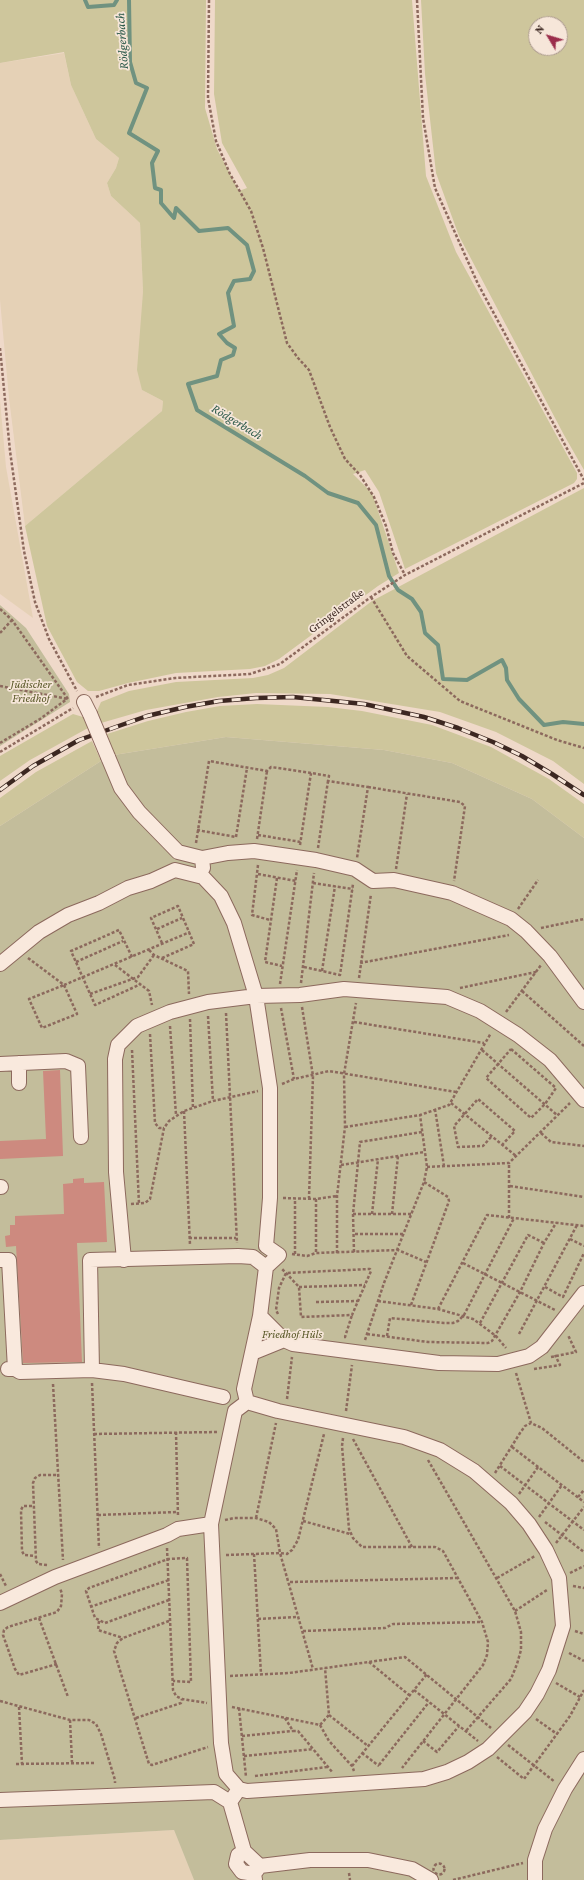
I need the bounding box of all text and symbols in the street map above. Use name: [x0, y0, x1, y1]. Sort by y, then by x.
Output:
water label: Rödgerbach: [112, 12, 132, 70]
north arrow: [528, 16, 568, 56]
text: N: [532, 23, 546, 36]
water label: Rödgerbach: [209, 401, 265, 443]
street label: Gringelstraße: [305, 585, 367, 637]
park label: Jüdischer Friedhof: [11, 677, 51, 705]
park label: Friedhof Hüls: [262, 1327, 322, 1341]

